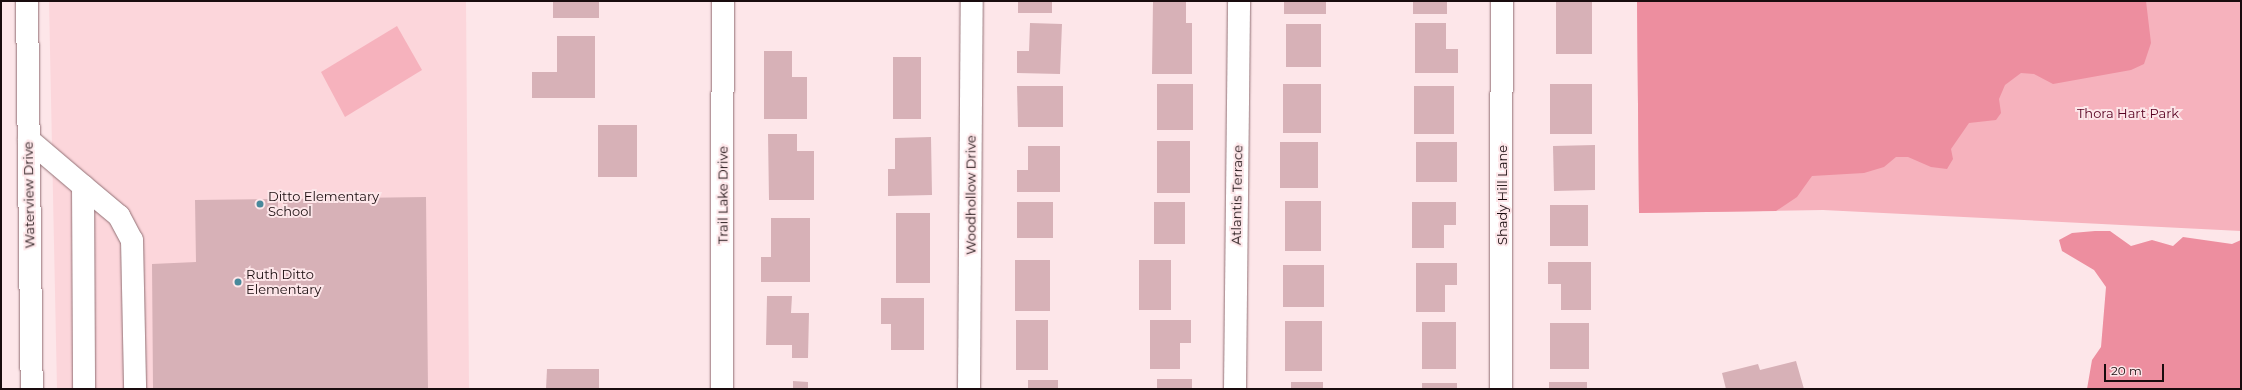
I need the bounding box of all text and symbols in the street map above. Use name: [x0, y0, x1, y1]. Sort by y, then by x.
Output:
park label: Thora Hart Park: [2077, 105, 2179, 121]
street label: Woodhollow Drive: [963, 135, 979, 255]
street label: Waterview Drive: [20, 141, 38, 249]
street label: Atlantis Terrace: [1228, 145, 1246, 245]
street label: Shady Hill Lane: [1494, 145, 1510, 245]
street label: Trail Lake Drive: [715, 146, 731, 244]
place label: Ditto Elementary School: [268, 189, 379, 220]
marker: Ditto Elementary School: [255, 199, 265, 209]
place label: Ruth Ditto Elementary: [246, 267, 321, 298]
marker: Ruth Ditto Elementary: [233, 277, 243, 287]
scale bar: [2106, 356, 2166, 382]
text: 20 m: [2111, 363, 2142, 378]

